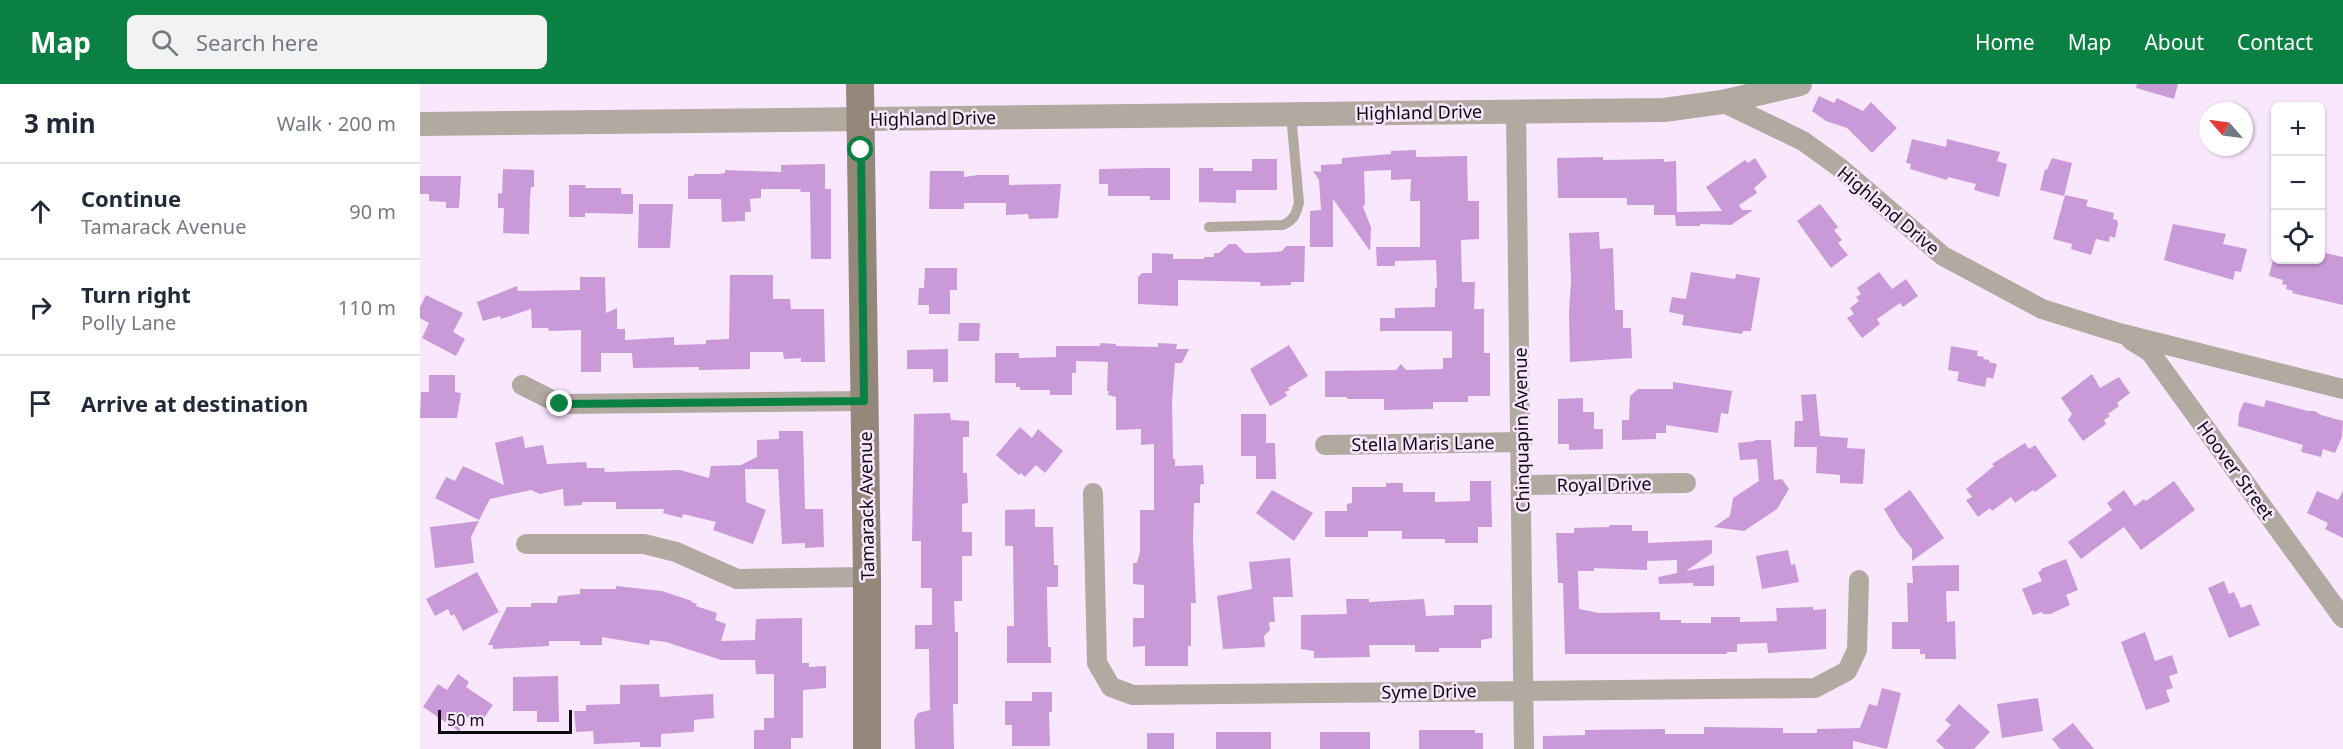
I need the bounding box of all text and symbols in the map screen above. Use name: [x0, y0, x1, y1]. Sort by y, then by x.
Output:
search box: [127, 15, 547, 69]
text: Map: [30, 23, 91, 61]
icon: search: [148, 26, 181, 59]
text: Search here: [196, 27, 318, 57]
text: Home: [1975, 28, 2035, 56]
text: Map: [2068, 28, 2111, 56]
text: About: [2144, 28, 2204, 56]
text: Contact: [2237, 28, 2313, 56]
street label: Highland Drive: [1356, 99, 1482, 125]
north arrow: [2199, 102, 2253, 156]
map controls: [2271, 102, 2325, 264]
button: +: [2271, 102, 2325, 156]
text: 3 min: [24, 105, 96, 141]
street label: Highland Drive: [870, 105, 996, 131]
text: Walk · 200 m: [277, 110, 396, 137]
route start: [847, 136, 873, 162]
button: −: [2271, 156, 2325, 210]
street label: Highland Drive: [1833, 160, 1945, 260]
text: Continue: [81, 183, 181, 213]
icon: ahead: [24, 195, 57, 228]
text: 90 m: [349, 198, 396, 225]
button: locate: [2271, 210, 2325, 264]
text: Tamarack Avenue: [81, 213, 246, 240]
text: Turn right: [81, 279, 191, 309]
icon: right: [24, 291, 57, 324]
text: 110 m: [338, 294, 396, 321]
text: Polly Lane: [81, 309, 176, 336]
street label: Chinquapin Avenue: [1508, 347, 1534, 513]
icon: arrive: [24, 387, 57, 420]
text: Arrive at destination: [81, 388, 308, 418]
route end: [546, 390, 572, 416]
street label: Hoover Street: [2192, 416, 2280, 525]
street label: Stella Maris Lane: [1351, 430, 1495, 456]
street label: Tamarack Avenue: [853, 431, 879, 581]
street label: Royal Drive: [1556, 471, 1652, 497]
street label: Syme Drive: [1381, 678, 1477, 704]
scale bar: [438, 707, 572, 734]
text: 50 m: [447, 709, 484, 731]

